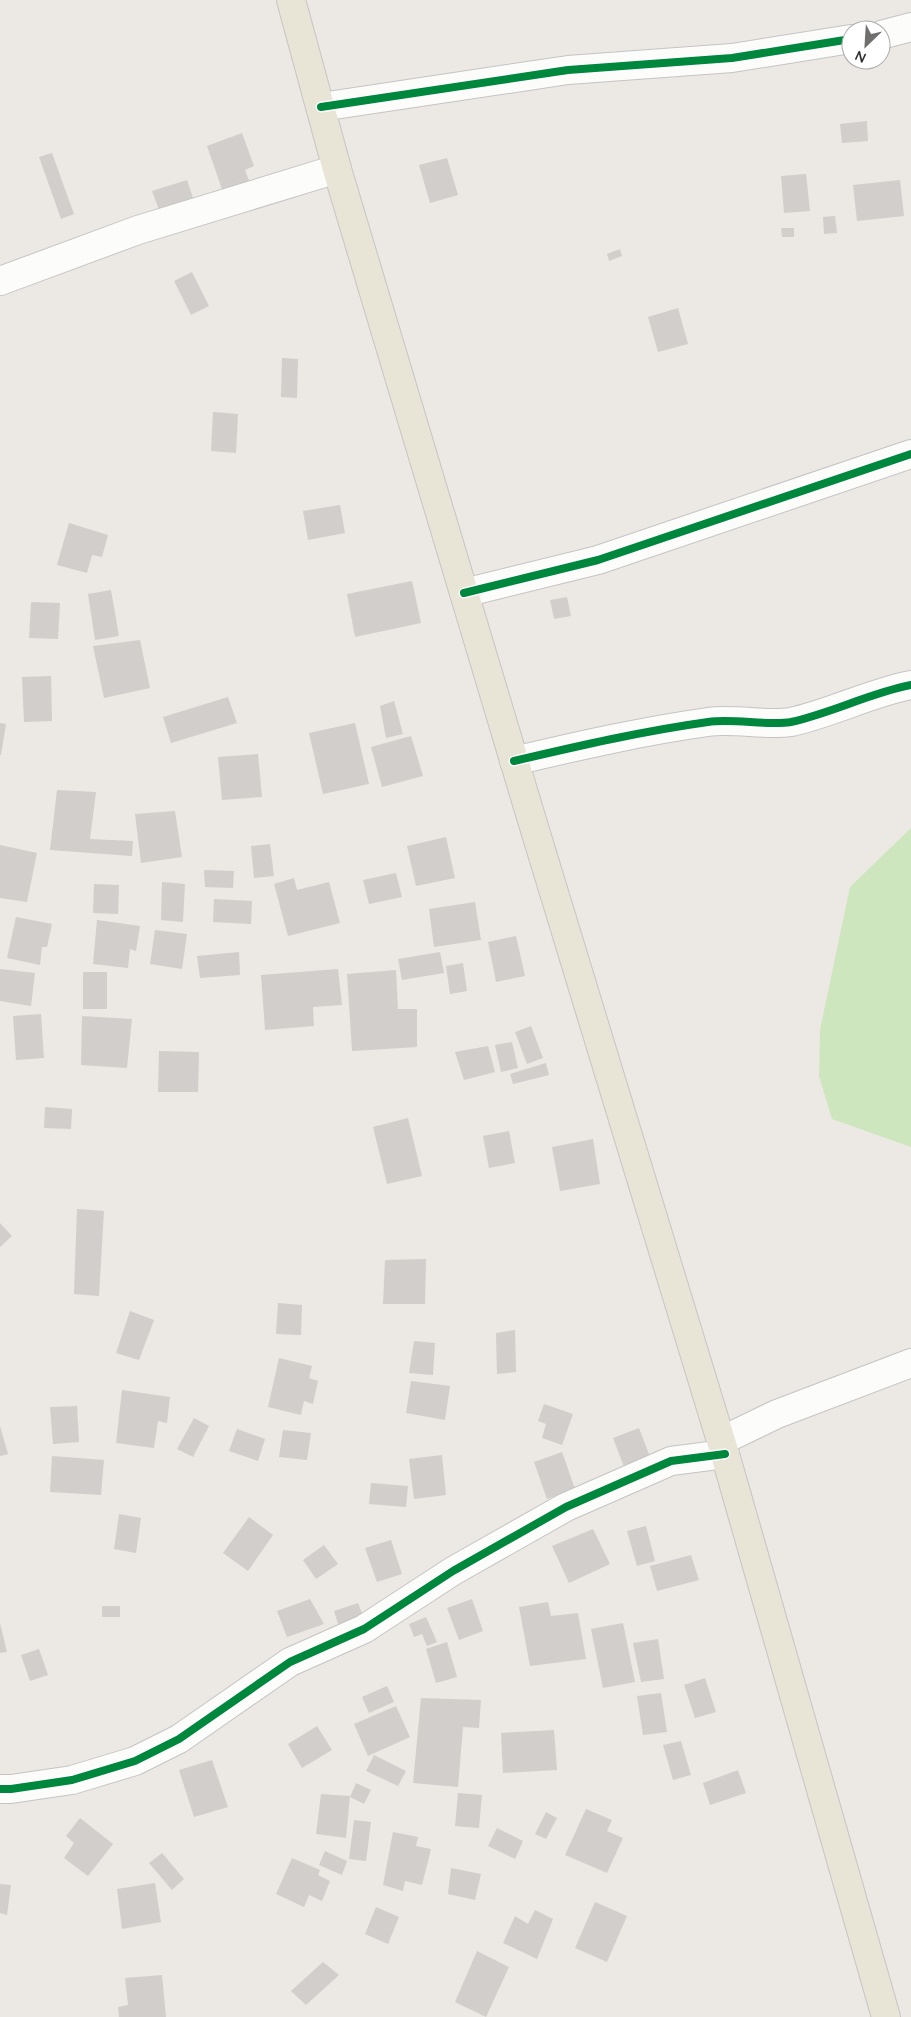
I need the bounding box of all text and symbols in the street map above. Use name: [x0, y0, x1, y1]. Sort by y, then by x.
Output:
north arrow: [841, 20, 891, 70]
text: N: [852, 46, 869, 67]

